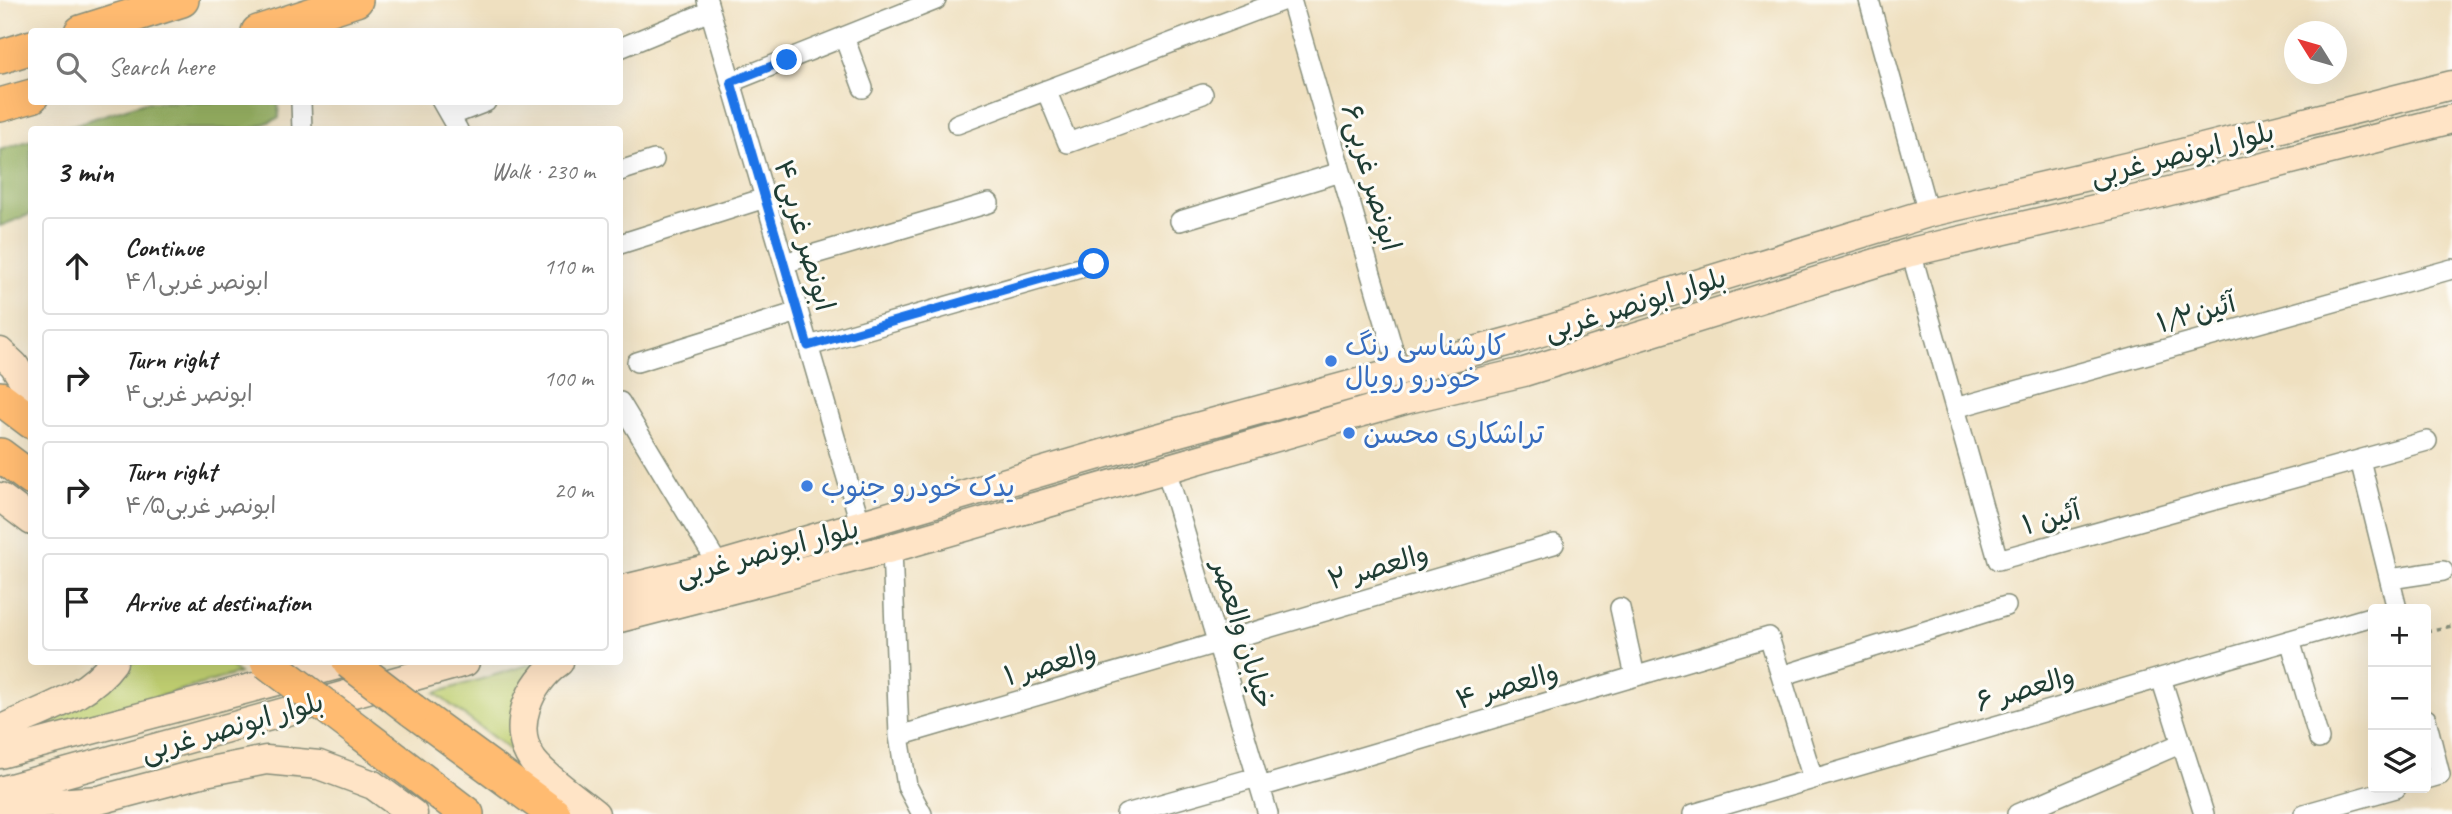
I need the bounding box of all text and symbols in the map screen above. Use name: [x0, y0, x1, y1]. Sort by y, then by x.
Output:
north arrow: [2284, 21, 2347, 84]
search box: [28, 28, 623, 105]
route end: [771, 44, 802, 75]
icon: search: [52, 48, 90, 86]
text: Search here: [108, 50, 214, 83]
street label: ۶ابونصر غربی: [1334, 99, 1409, 255]
street label: بلوار ابونصر غربی: [2086, 114, 2278, 193]
text: 3 min: [56, 153, 113, 191]
street label: ۴ابونصر غربی: [766, 156, 843, 315]
text: Walk · 230 m: [491, 157, 595, 186]
text: Continue: [125, 231, 203, 264]
icon: ahead: [58, 247, 96, 285]
route start: [1078, 248, 1109, 279]
text: 110 m: [544, 252, 593, 281]
street label: بلوار ابونصر غربی: [1540, 259, 1730, 348]
text: ۴/۱ابونصر غربی: [125, 267, 269, 296]
street label: ۱/۲آئین: [2153, 284, 2241, 340]
place label: کارشناسی رنگ خودرو رویال: [1345, 328, 1506, 395]
text: Turn right: [125, 343, 216, 376]
marker: کارشناسی رنگ خودرو رویال: [1323, 353, 1339, 369]
icon: right: [58, 359, 96, 397]
text: 100 m: [544, 364, 593, 393]
text: ۴ابونصر غربی: [125, 379, 253, 408]
place label: تراشکاری محسن: [1363, 416, 1545, 451]
marker: تراشکاری محسن: [1341, 425, 1357, 441]
text: Turn right: [125, 455, 216, 488]
place label: یدک خودرو جنوب: [821, 469, 1015, 505]
icon: right: [58, 471, 96, 509]
text: 20 m: [554, 476, 593, 505]
marker: یدک خودرو جنوب: [799, 478, 815, 494]
text: ۴/۵ابونصر غربی: [125, 491, 276, 520]
street label: آئین ۱: [2018, 492, 2085, 542]
street label: بلوار ابونصر غربی: [672, 510, 863, 593]
street label: والعصر ۲: [1324, 535, 1433, 598]
street label: خیابان والعصر: [1204, 554, 1283, 713]
icon: arrive: [58, 583, 96, 621]
text: Arrive at destination: [125, 586, 311, 619]
map controls: [2368, 604, 2431, 793]
button: +: [2368, 604, 2431, 667]
street label: والعصر ۱: [1000, 634, 1100, 693]
street label: والعصر ۴: [1452, 654, 1563, 717]
street label: والعصر ۶: [1972, 658, 2079, 719]
button: −: [2368, 667, 2431, 730]
street label: بلوار ابونصر غربی: [137, 684, 328, 769]
button: layers: [2368, 730, 2431, 793]

